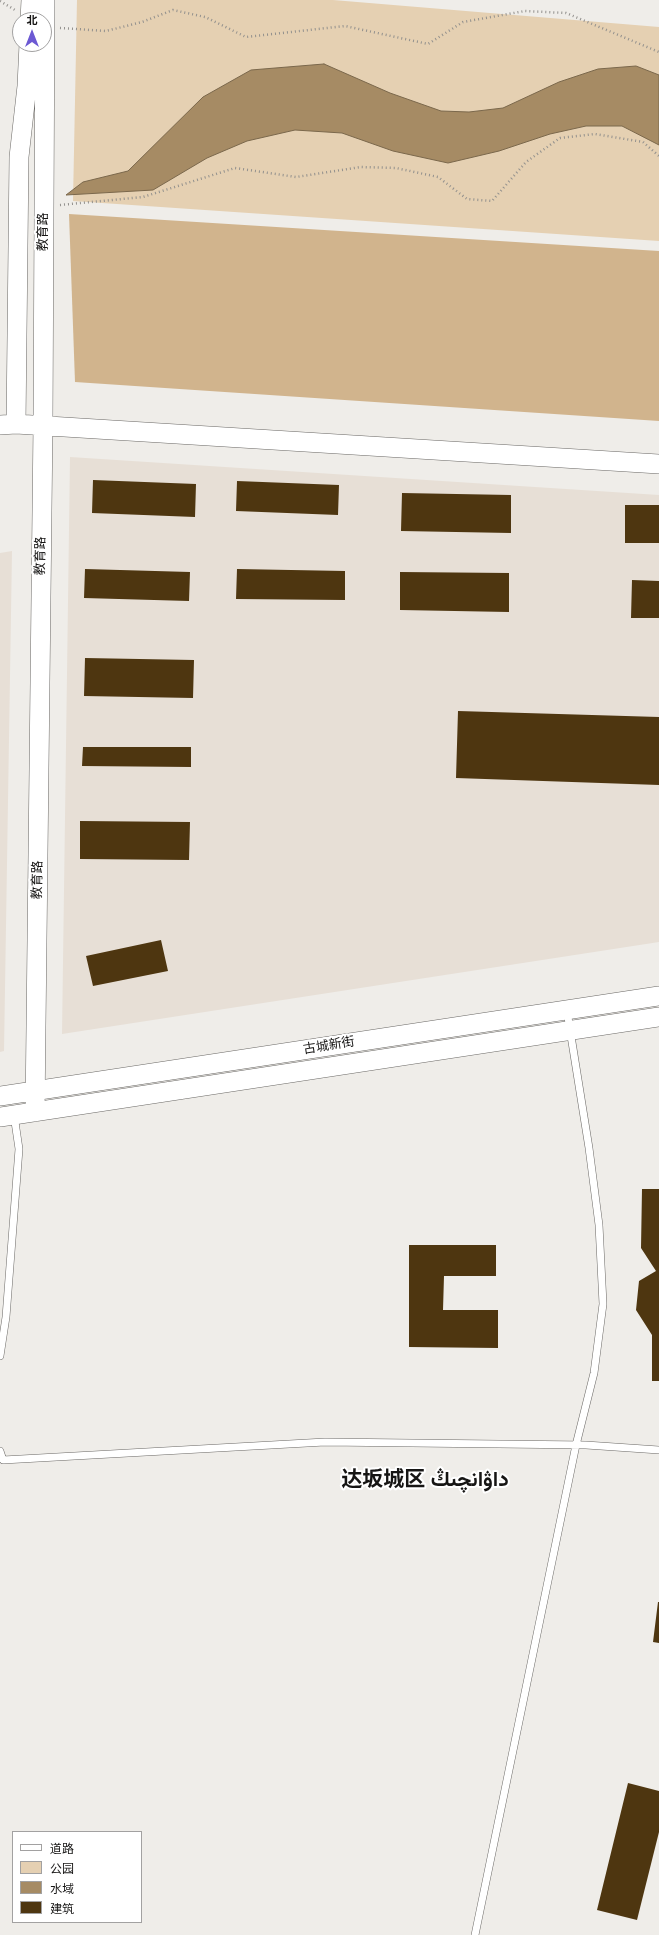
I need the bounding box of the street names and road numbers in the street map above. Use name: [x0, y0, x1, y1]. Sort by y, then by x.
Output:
street label: 教育路: [36, 213, 52, 251]
street label: 教育路: [33, 536, 49, 576]
street label: 教育路: [30, 860, 46, 900]
street label: 古城新街: [302, 1034, 356, 1058]

